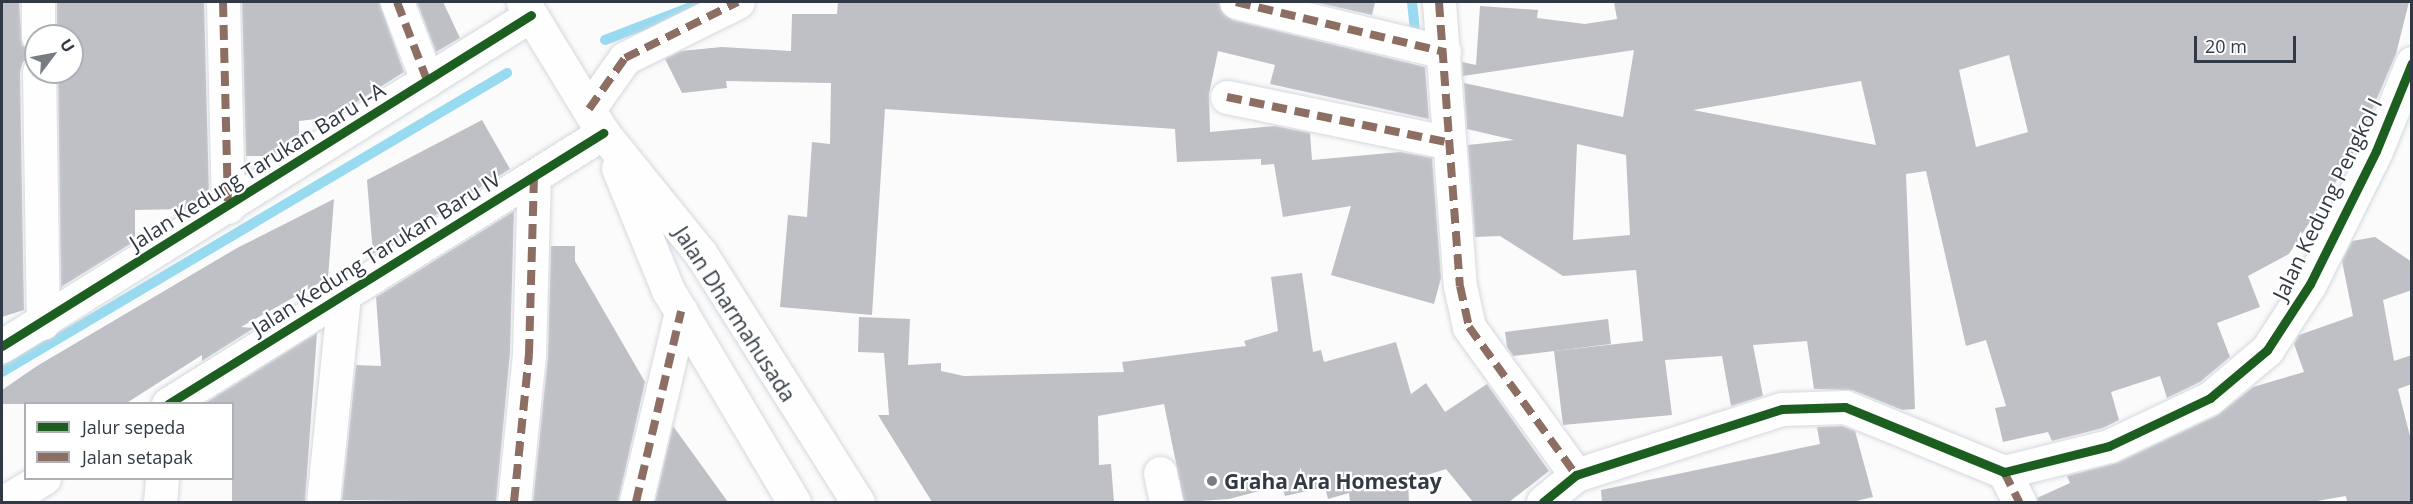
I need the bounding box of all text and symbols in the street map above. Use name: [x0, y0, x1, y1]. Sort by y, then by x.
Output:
north arrow: [24, 24, 84, 84]
scale bar: [2197, 24, 2299, 62]
text: 20 m: [2205, 34, 2247, 58]
text: U: [55, 35, 80, 56]
street label: Jalan Kedung Tarukan Baru I-A: [125, 77, 389, 255]
street label: Jalan Kedung Pengkol I: [2267, 94, 2387, 304]
street label: Jalan Kedung Tarukan Baru IV: [247, 166, 505, 340]
street label: Jalan Dharmahusada: [669, 222, 801, 406]
legend: [24, 402, 234, 480]
text: Jalur sepeda: [82, 415, 185, 439]
text: Jalan setapak: [82, 445, 193, 469]
place label: Graha Ara Homestay: [1224, 468, 1442, 494]
marker: Graha Ara Homestay: [1205, 474, 1219, 488]

